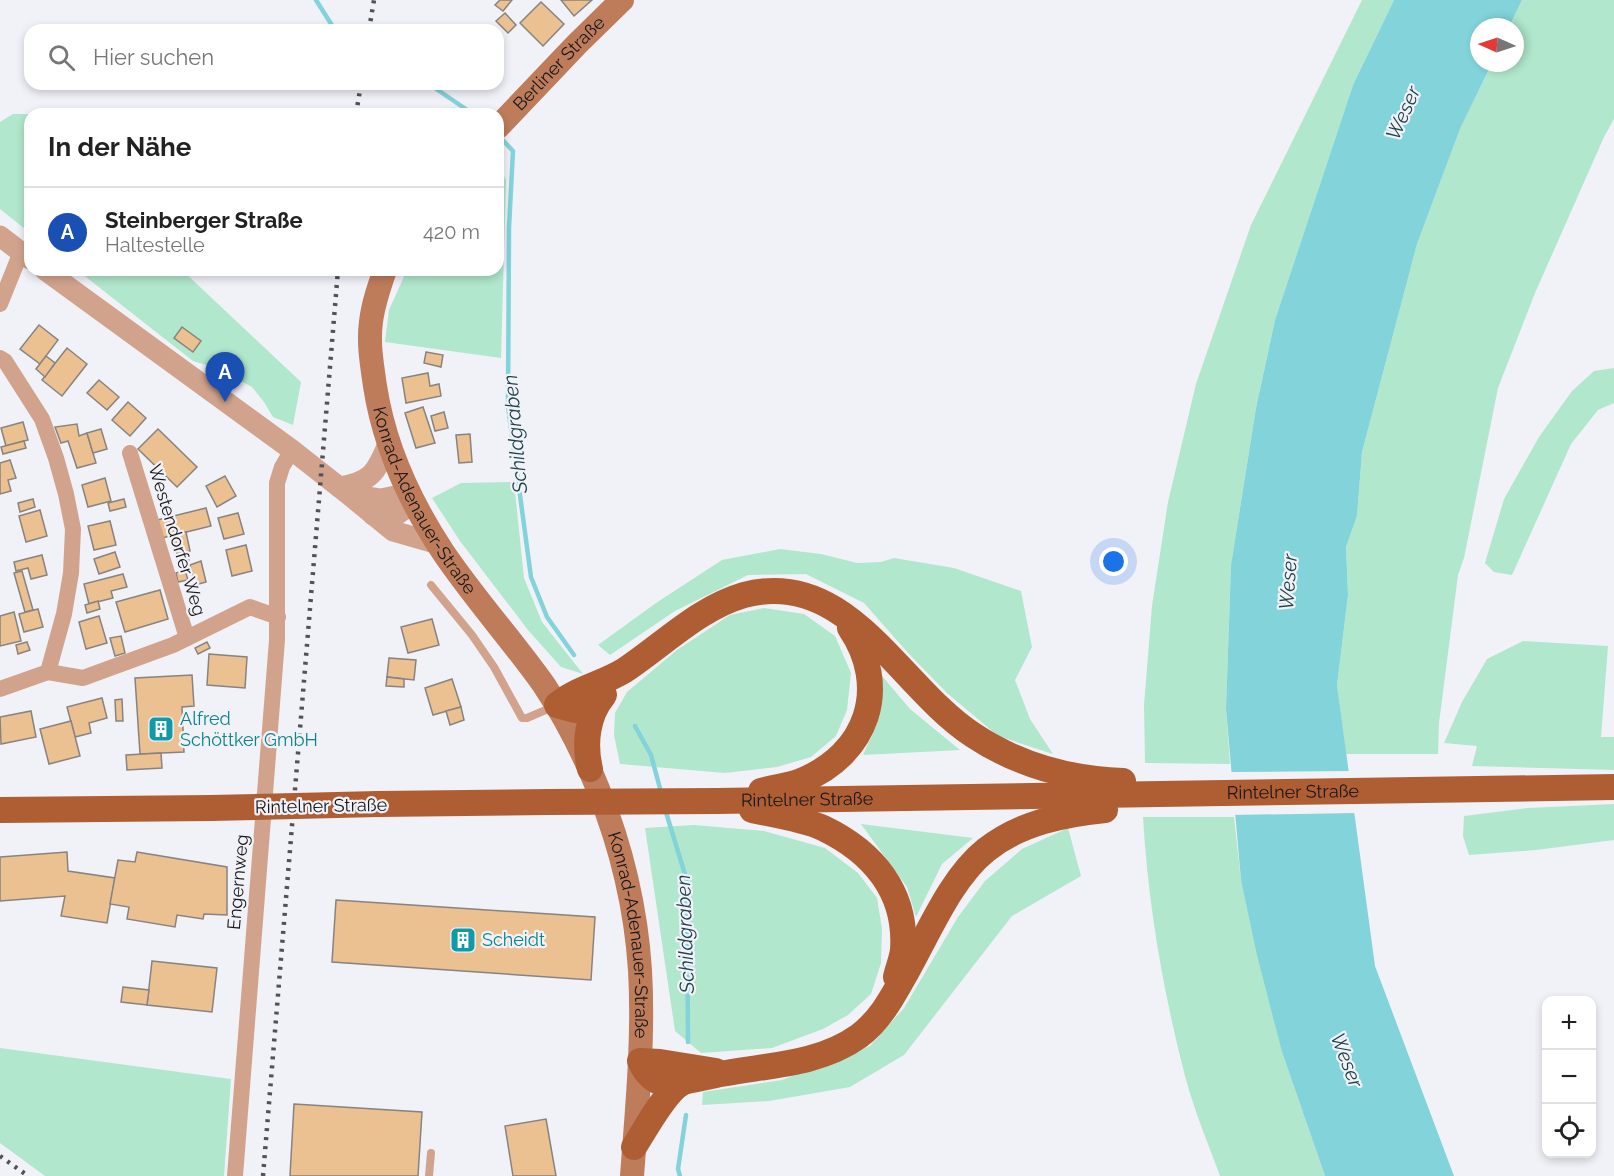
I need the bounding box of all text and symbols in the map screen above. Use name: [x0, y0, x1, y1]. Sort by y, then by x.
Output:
street label: Berliner Straße: [508, 12, 609, 115]
north arrow: [1470, 18, 1524, 72]
search box: [24, 24, 504, 90]
icon: search: [45, 41, 78, 74]
text: Hier suchen: [93, 44, 214, 70]
water label: Weser: [1381, 81, 1426, 144]
text: In der Nähe: [48, 132, 191, 162]
text: Steinberger Straße: [105, 207, 303, 233]
text: A: [61, 220, 74, 244]
text: 420 m: [423, 220, 480, 244]
text: Haltestelle: [105, 233, 205, 257]
pin: A: [206, 352, 244, 402]
water label: Schildgraben: [498, 374, 532, 495]
street label: Konrad-Adenauer-Straße: [369, 404, 481, 598]
street label: Westendorfer Weg: [144, 462, 211, 618]
your location: [1099, 547, 1128, 576]
water label: Weser: [1274, 552, 1302, 611]
place label: Alfred Schöttker GmbH: [180, 708, 318, 750]
building icon: Alfred Schöttker GmbH: [146, 714, 176, 744]
street label: Rintelner Straße: [1227, 780, 1360, 803]
street label: Rintelner Straße: [741, 788, 874, 811]
street label: Rintelner Straße: [255, 794, 388, 817]
street label: Konrad-Adenauer-Straße: [604, 829, 652, 1039]
street label: Engernweg: [223, 833, 252, 931]
water label: Schildgraben: [671, 874, 699, 995]
building icon: Scheidt: [448, 925, 478, 955]
place label: Scheidt: [482, 929, 545, 950]
map controls: [1542, 996, 1596, 1158]
button: +: [1542, 996, 1596, 1050]
water label: Weser: [1326, 1029, 1369, 1092]
button: −: [1542, 1050, 1596, 1104]
button: locate: [1542, 1104, 1596, 1158]

